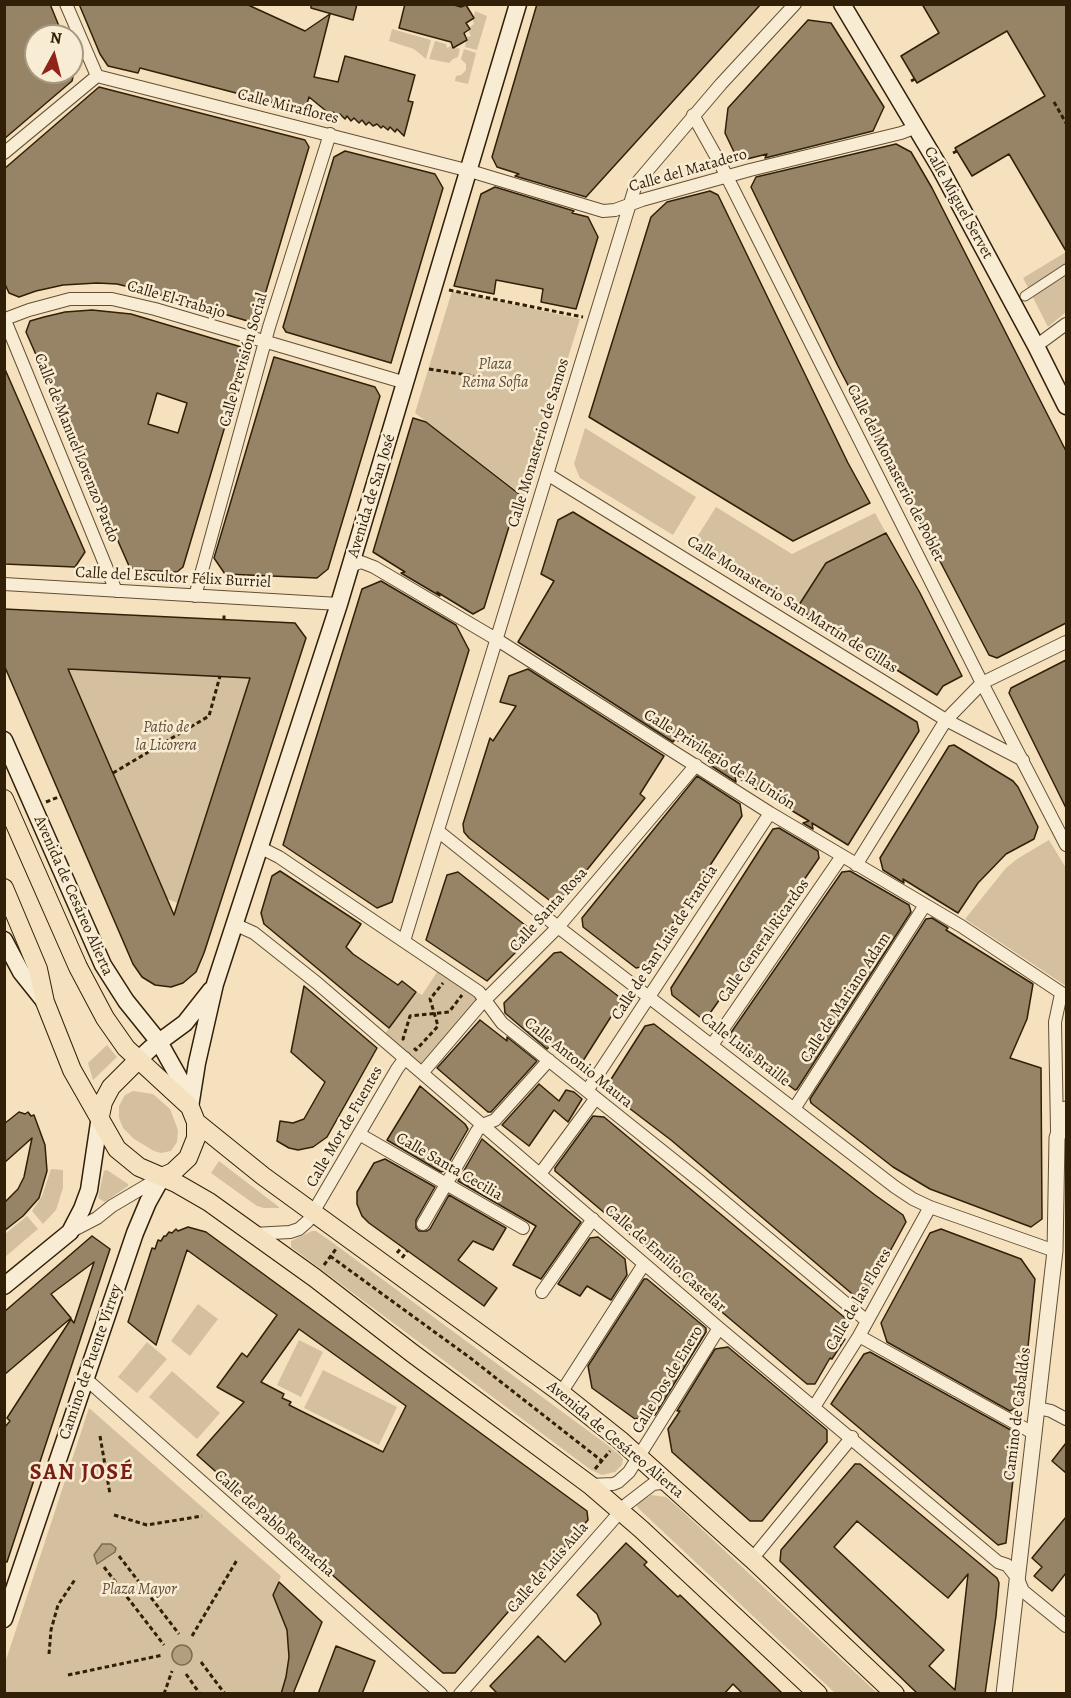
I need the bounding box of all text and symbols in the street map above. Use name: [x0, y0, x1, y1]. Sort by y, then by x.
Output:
north arrow: [24, 24, 84, 84]
text: N: [49, 26, 63, 50]
street label: Calle Miraflores: [235, 85, 341, 129]
street label: Calle Miguel Servet: [919, 143, 997, 263]
street label: Calle del Matadero: [627, 145, 749, 197]
street label: Calle El Trabajo: [125, 277, 227, 323]
street label: Calle Previsión Social: [216, 291, 272, 429]
street label: Calle de Manuel Lorenzo Pardo: [29, 351, 123, 545]
park label: Plaza Reina Sofía: [462, 355, 528, 393]
street label: Calle Monasterio de Samos: [504, 356, 574, 530]
street label: Calle del Monasterio de Poblet: [842, 381, 948, 565]
street label: Avenida de San José: [344, 432, 400, 560]
street label: Calle Monasterio San Martín de Cillas: [683, 532, 901, 678]
street label: Calle del Escultor Félix Burriel: [75, 563, 271, 593]
street label: Calle Privilegio de la Unión: [640, 705, 798, 815]
park label: Patio de la Licorera: [135, 718, 197, 756]
street label: Avenida de Cesáreo Alierta: [29, 813, 117, 979]
street label: Calle de San Luis de Francia: [608, 862, 722, 1024]
street label: Calle Santa Rosa: [506, 864, 592, 956]
street label: Calle General Ricardos: [714, 875, 814, 1007]
street label: Calle de Mariano Adam: [797, 929, 895, 1067]
street label: Calle Luis Braille: [696, 1009, 794, 1091]
street label: Calle Antonio Maura: [520, 1013, 636, 1113]
street label: Calle Mor de Fuentes: [303, 1063, 387, 1191]
street label: Calle Santa Cecilia: [392, 1129, 506, 1205]
street label: Calle de Emilio Castelar: [600, 1201, 730, 1317]
street label: Calle de las Flores: [822, 1245, 896, 1355]
street label: Camino de Puente Virrey: [55, 1282, 127, 1442]
street label: Calle Dos de Enero: [628, 1323, 708, 1437]
street label: Camino de Cabaldós: [1000, 1346, 1036, 1482]
street label: Avenida de Cesáreo Alierta: [543, 1377, 687, 1503]
district label: SAN JOSÉ: [30, 1461, 134, 1487]
street label: Calle de Pablo Remacha: [210, 1466, 338, 1582]
street label: Calle de Luis Aula: [503, 1519, 593, 1617]
park label: Plaza Mayor: [101, 1580, 177, 1600]

